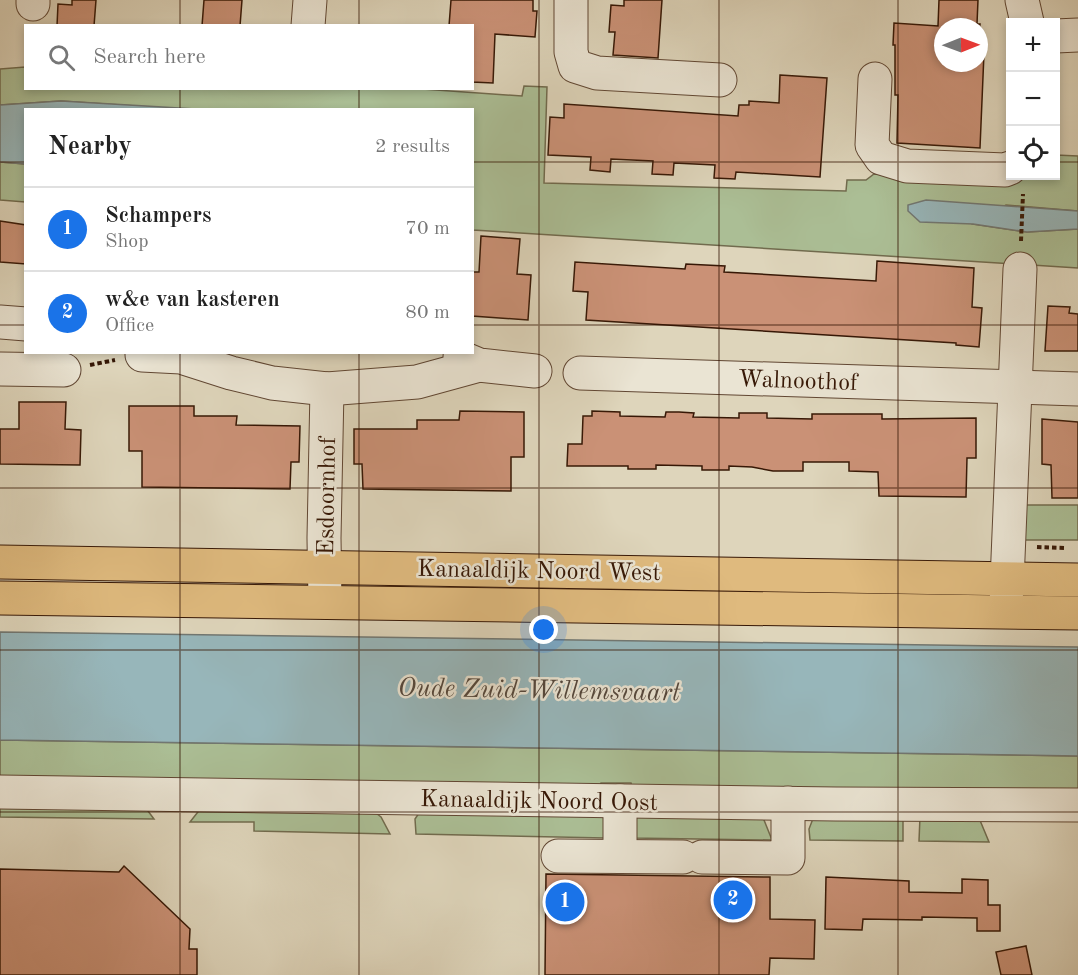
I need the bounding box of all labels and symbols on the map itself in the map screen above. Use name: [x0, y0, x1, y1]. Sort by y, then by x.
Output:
north arrow: [934, 18, 988, 72]
street label: Walnoothof: [737, 368, 859, 396]
street label: Esdoornhof: [315, 435, 341, 556]
street label: Kanaaldijk Noord West: [417, 558, 661, 586]
your location: [529, 615, 558, 644]
water label: Oude Zuid-Willemsvaart: [397, 676, 681, 706]
street label: Kanaaldijk Noord Oost: [420, 788, 658, 816]
pin: 2: [714, 878, 752, 922]
pin: 1: [546, 880, 584, 924]

